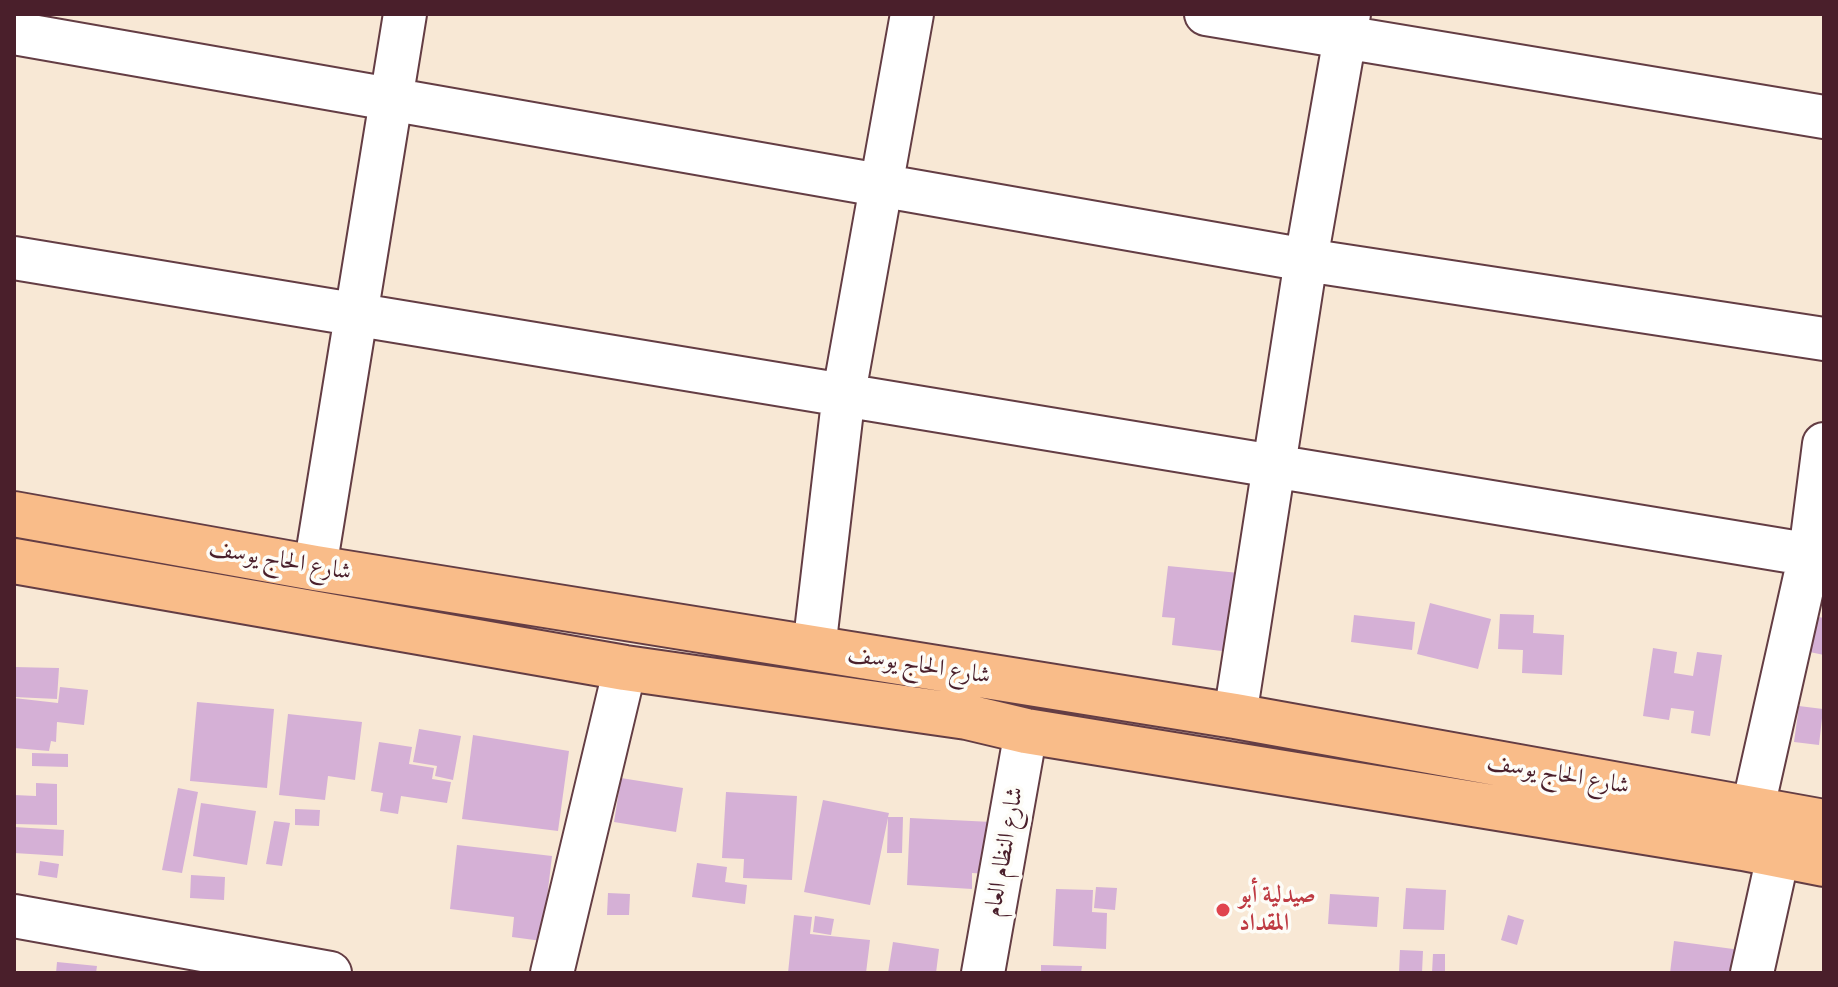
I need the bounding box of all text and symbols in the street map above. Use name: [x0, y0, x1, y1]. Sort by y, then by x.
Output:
street label: شارع الحاج يوسف: [206, 534, 354, 588]
street label: شارع الحاج يوسف: [846, 640, 992, 692]
street label: شارع الحاج يوسف: [1484, 748, 1632, 802]
street label: شارع النظام العام: [979, 785, 1031, 919]
place label: صيدلية أبو المقداد: [1239, 882, 1316, 938]
marker: صيدلية أبو المقداد: [1214, 901, 1232, 919]

